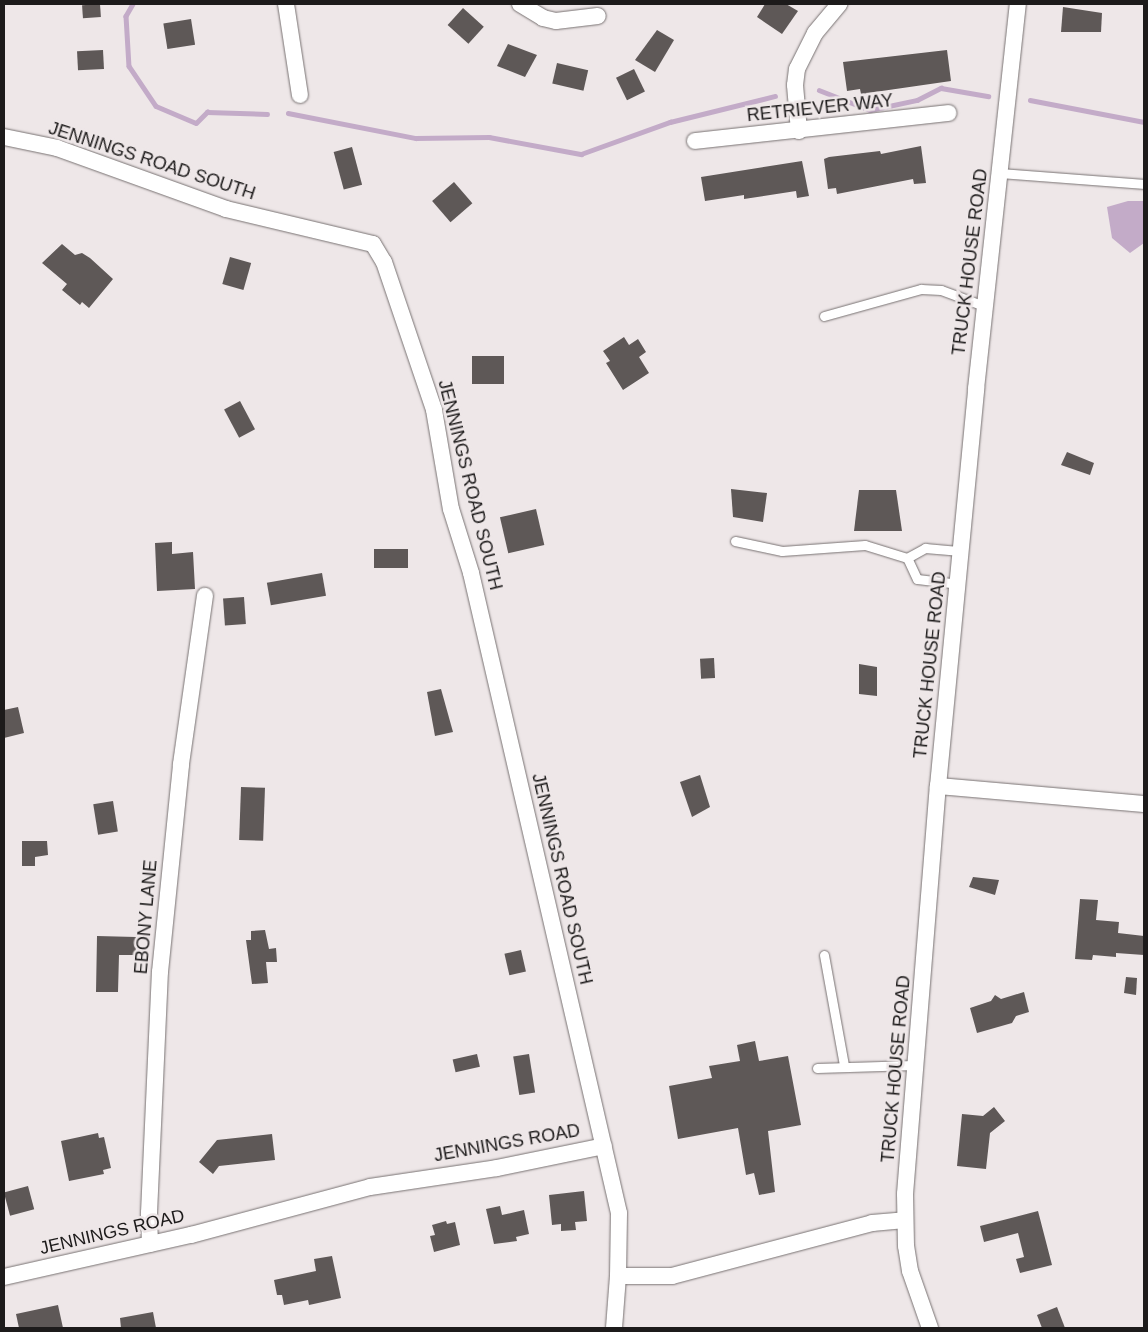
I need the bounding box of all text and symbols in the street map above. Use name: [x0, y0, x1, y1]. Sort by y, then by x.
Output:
street label: RETRIEVER WAY: [746, 90, 894, 126]
street label: JENNINGS ROAD SOUTH: [46, 117, 258, 205]
street label: TRUCK HOUSE ROAD: [948, 167, 992, 357]
street label: JENNINGS ROAD SOUTH: [433, 378, 507, 592]
street label: TRUCK HOUSE ROAD: [909, 570, 951, 760]
street label: JENNINGS ROAD SOUTH: [527, 771, 597, 987]
street label: EBONY LANE: [130, 859, 162, 975]
street label: TRUCK HOUSE ROAD: [877, 974, 915, 1164]
street label: JENNINGS ROAD: [432, 1120, 582, 1166]
street label: JENNINGS ROAD: [37, 1205, 187, 1259]

